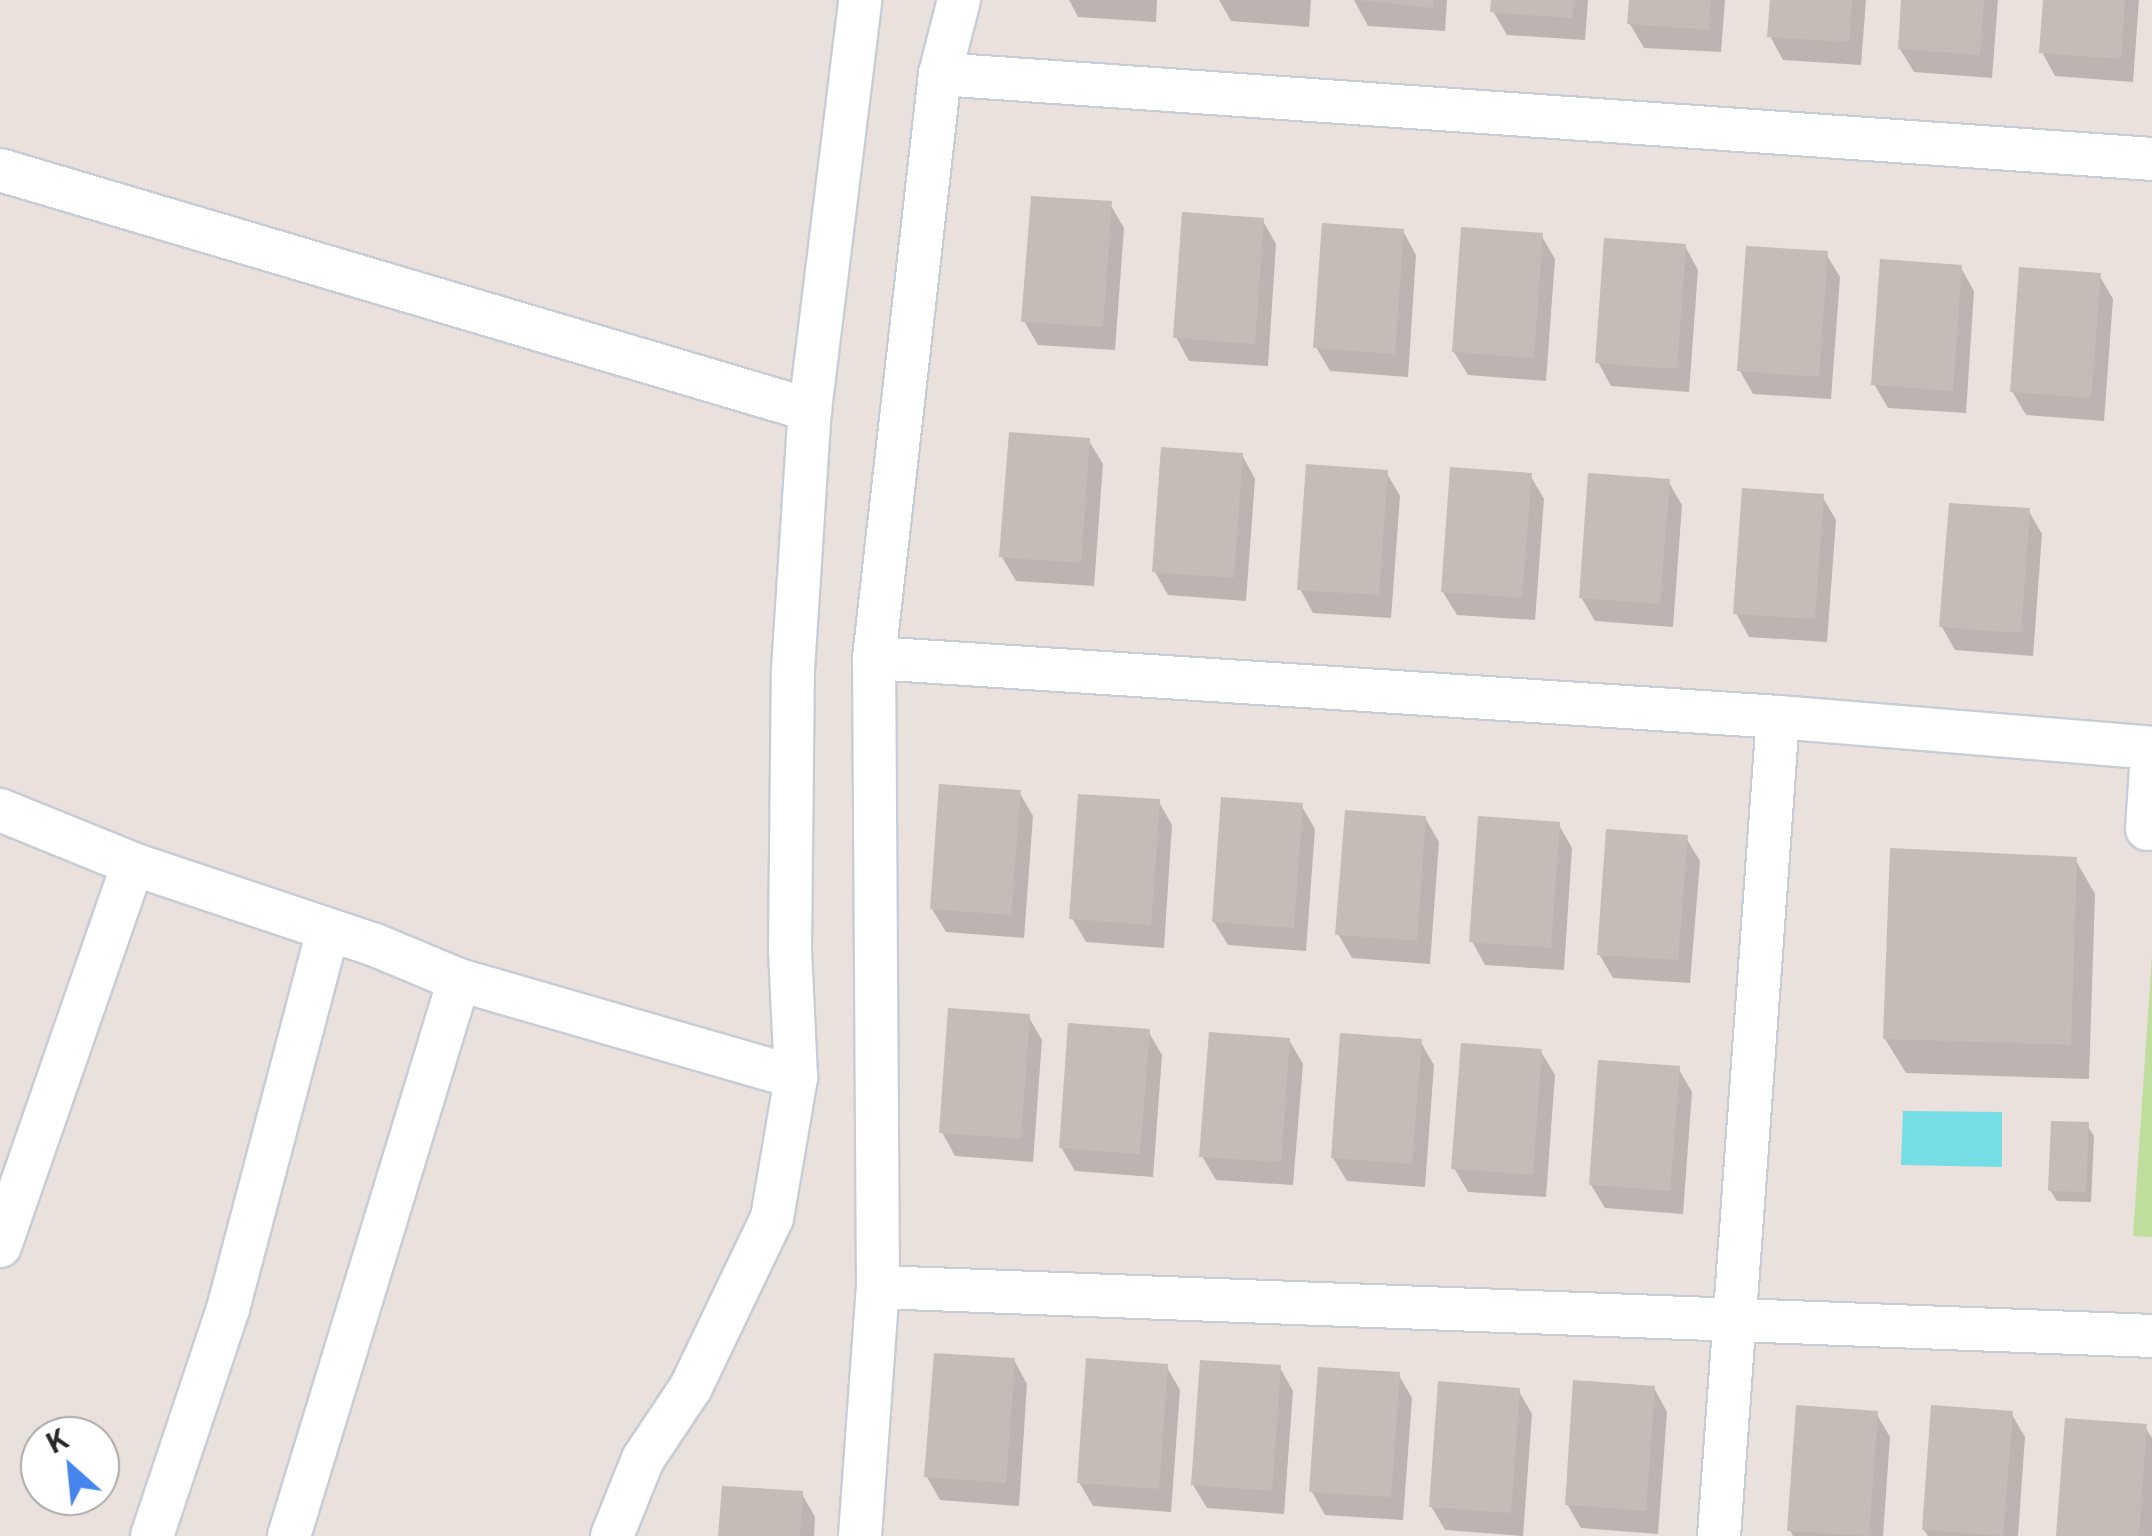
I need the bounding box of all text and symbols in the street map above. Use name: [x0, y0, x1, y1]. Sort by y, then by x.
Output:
north arrow: [20, 1416, 120, 1516]
text: K: [41, 1421, 73, 1460]

